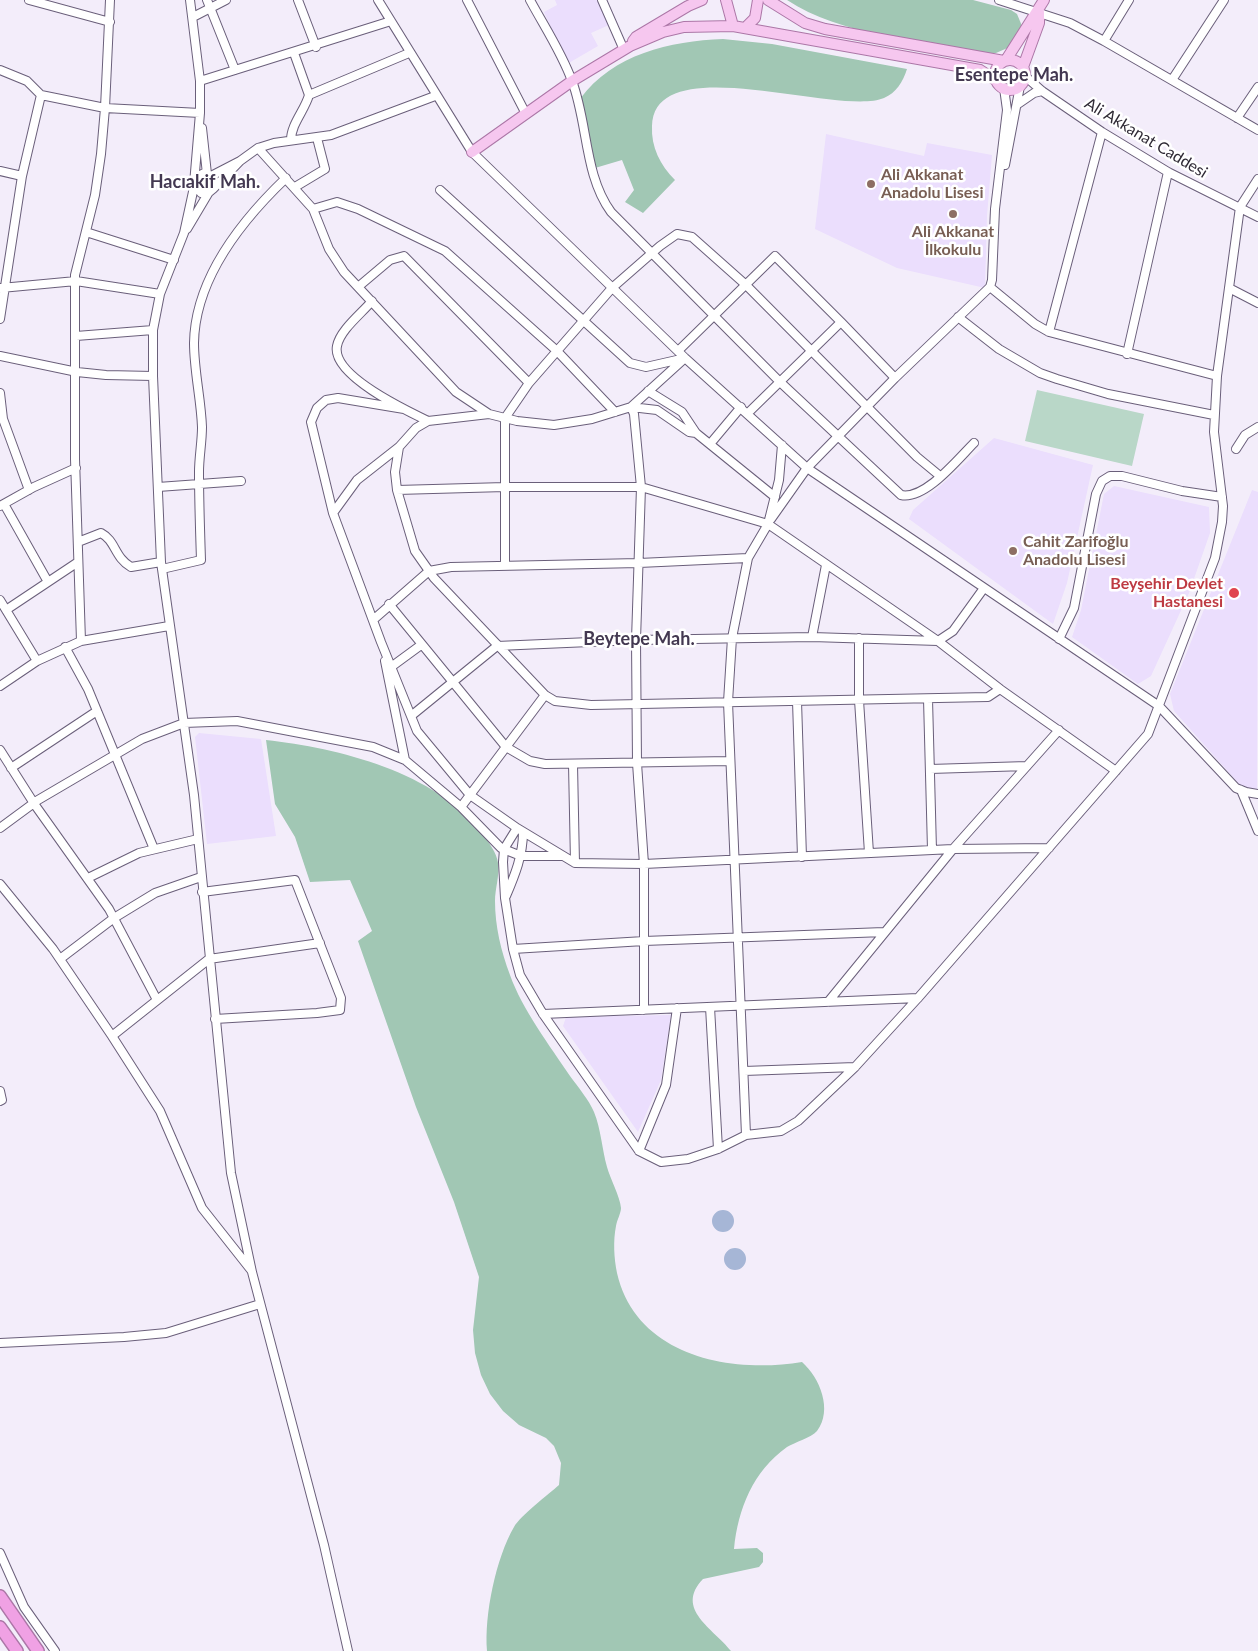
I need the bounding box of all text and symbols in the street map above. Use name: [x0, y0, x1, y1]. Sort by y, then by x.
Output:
district label: Esentepe Mah.: [955, 64, 1073, 86]
street label: Ali Akkanat Caddesi: [1081, 94, 1211, 182]
place label: Ali Akkanat Anadolu Lisesi: [881, 165, 983, 203]
district label: Hacıakif Mah.: [150, 171, 260, 193]
marker: Ali Akkanat Anadolu Lisesi: [865, 178, 877, 190]
marker: Ali Akkanat İlkokulu: [947, 208, 959, 220]
place label: Ali Akkanat İlkokulu: [912, 222, 994, 260]
place label: Cahit Zarifoğlu Anadolu Lisesi: [1023, 532, 1129, 570]
marker: Cahit Zarifoğlu Anadolu Lisesi: [1007, 545, 1019, 557]
place label: Beyşehir Devlet Hastanesi: [1110, 574, 1223, 612]
marker: Beyşehir Devlet Hastanesi: [1227, 586, 1241, 600]
district label: Beytepe Mah.: [583, 628, 695, 650]

